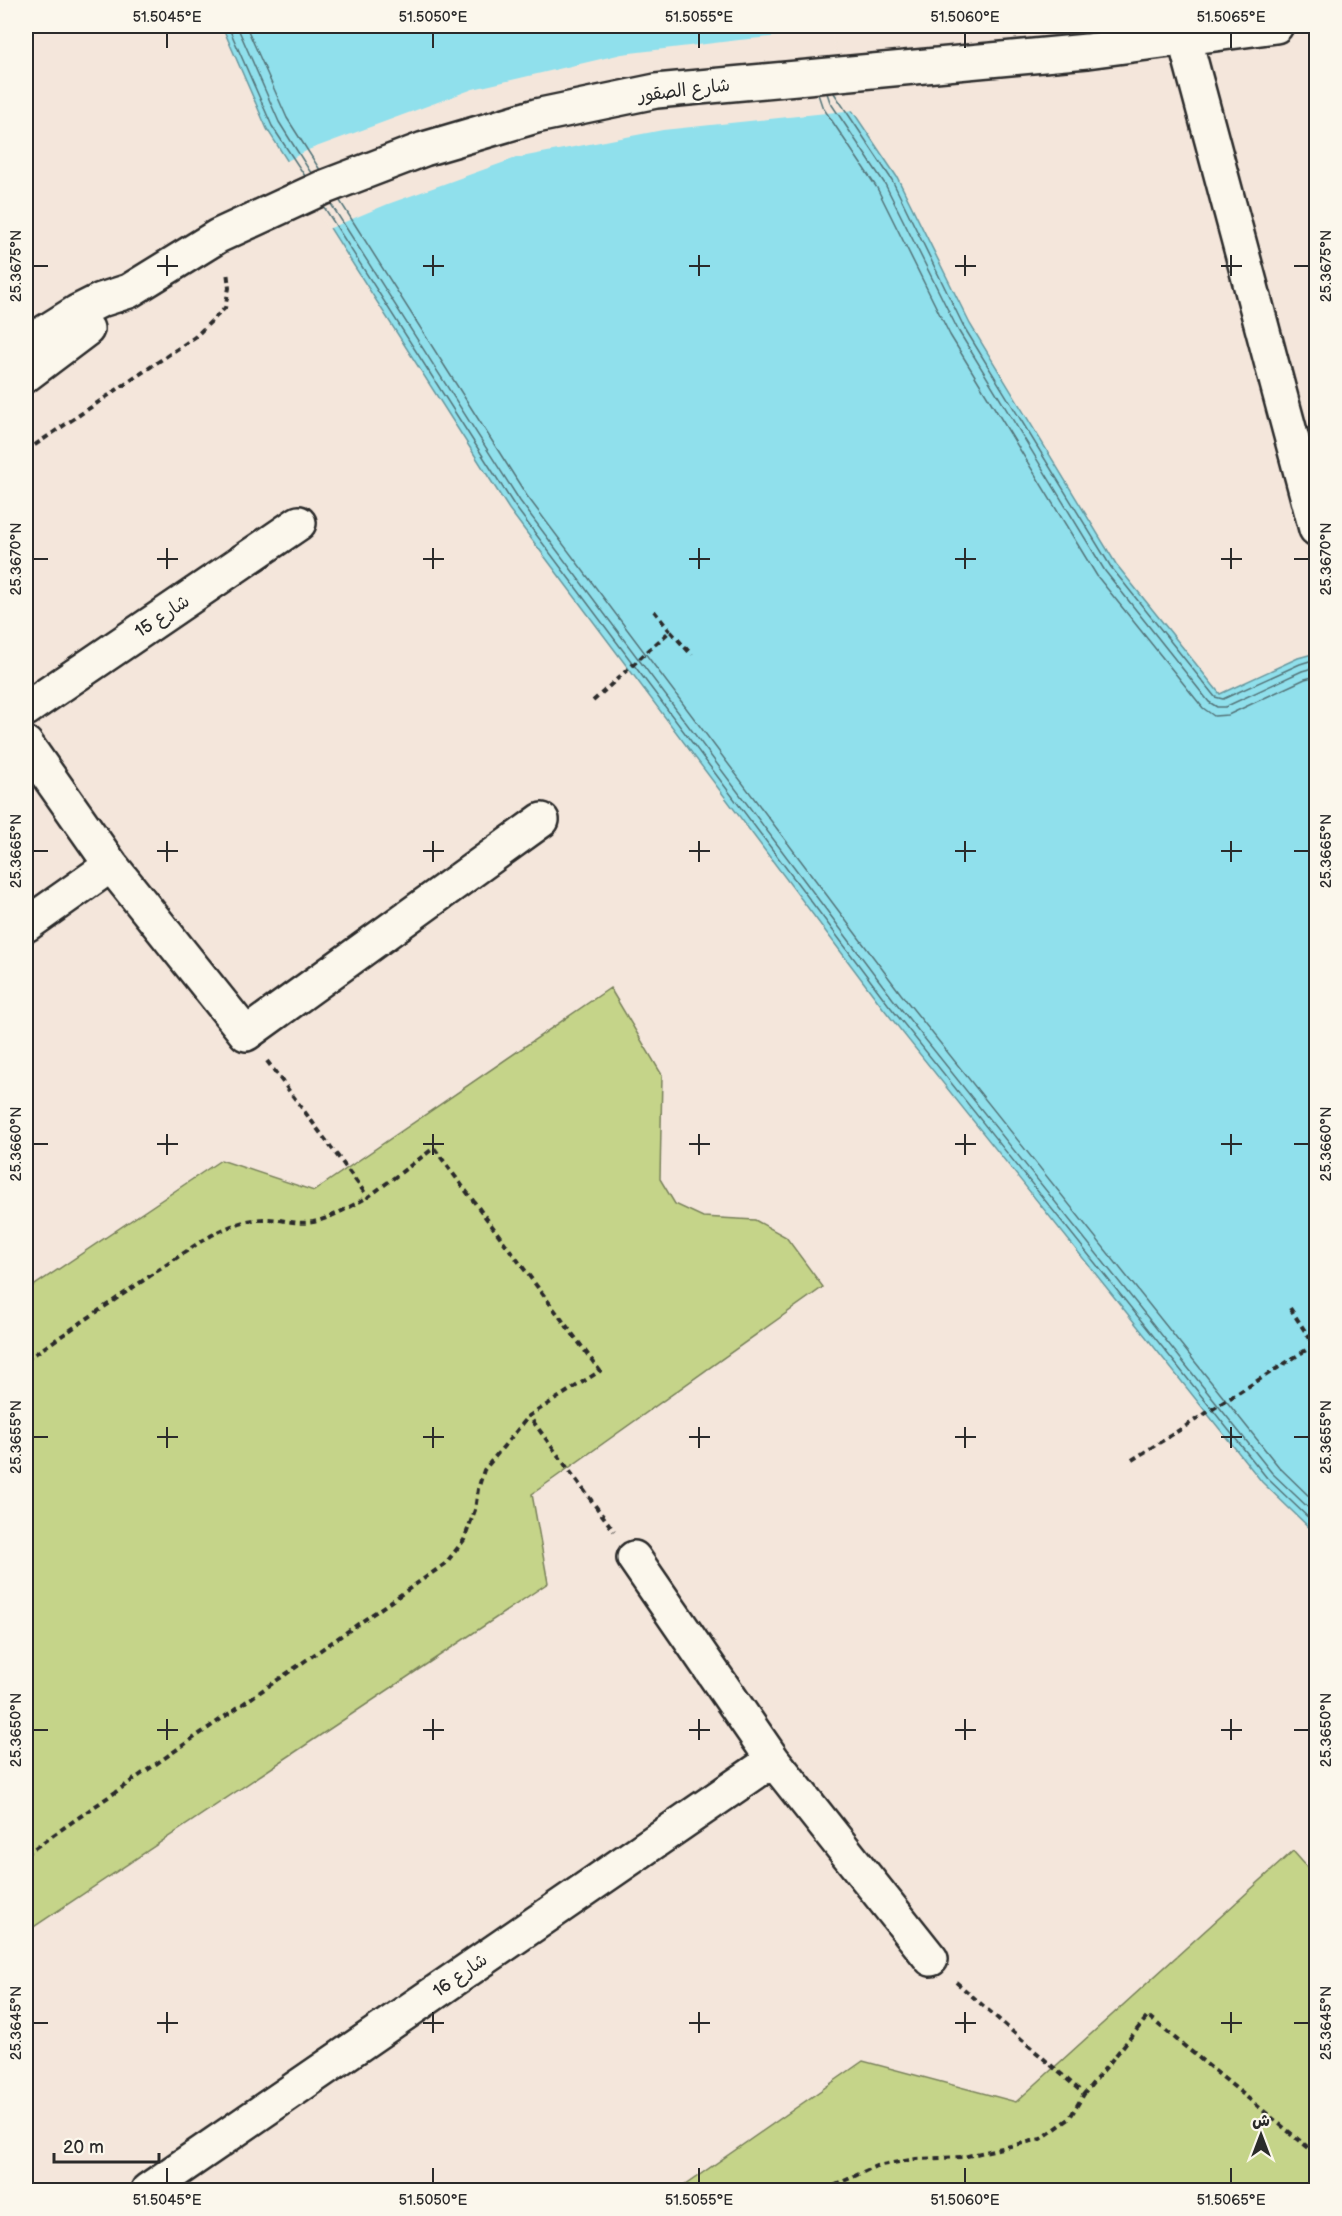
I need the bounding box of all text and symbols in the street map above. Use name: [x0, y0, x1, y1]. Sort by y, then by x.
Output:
text: 51.5045°E: [132, 8, 202, 27]
text: 51.5050°E: [399, 8, 468, 27]
text: 51.5055°E: [665, 8, 733, 27]
text: 51.5060°E: [930, 8, 1000, 27]
text: 51.5065°E: [1196, 8, 1266, 27]
street label: شارع الصقور: [635, 74, 731, 108]
text: 25.3675°N: [7, 230, 26, 302]
text: 25.3675°N: [1317, 230, 1336, 302]
text: 25.3670°N: [7, 522, 26, 596]
text: 25.3670°N: [1317, 522, 1336, 596]
street label: شارع 15: [131, 591, 194, 643]
text: 25.3665°N: [7, 814, 26, 888]
text: 25.3665°N: [1317, 814, 1336, 888]
text: 25.3660°N: [7, 1107, 26, 1181]
text: 25.3660°N: [1317, 1107, 1336, 1181]
text: 25.3655°N: [7, 1400, 26, 1474]
text: 25.3655°N: [1317, 1400, 1336, 1474]
text: 25.3650°N: [7, 1693, 26, 1767]
text: 25.3650°N: [1317, 1693, 1336, 1767]
street label: شارع 16: [429, 1949, 492, 2003]
text: 25.3645°N: [7, 1986, 26, 2060]
text: 25.3645°N: [1317, 1986, 1336, 2060]
north arrow: [1231, 2105, 1291, 2165]
text: ش: [1252, 2112, 1270, 2131]
scale bar: [54, 2126, 159, 2164]
text: 20 m: [63, 2137, 104, 2158]
text: 51.5045°E: [132, 2191, 202, 2210]
text: 51.5050°E: [399, 2191, 468, 2210]
text: 51.5055°E: [665, 2191, 733, 2210]
text: 51.5060°E: [930, 2191, 1000, 2210]
text: 51.5065°E: [1196, 2191, 1266, 2210]

